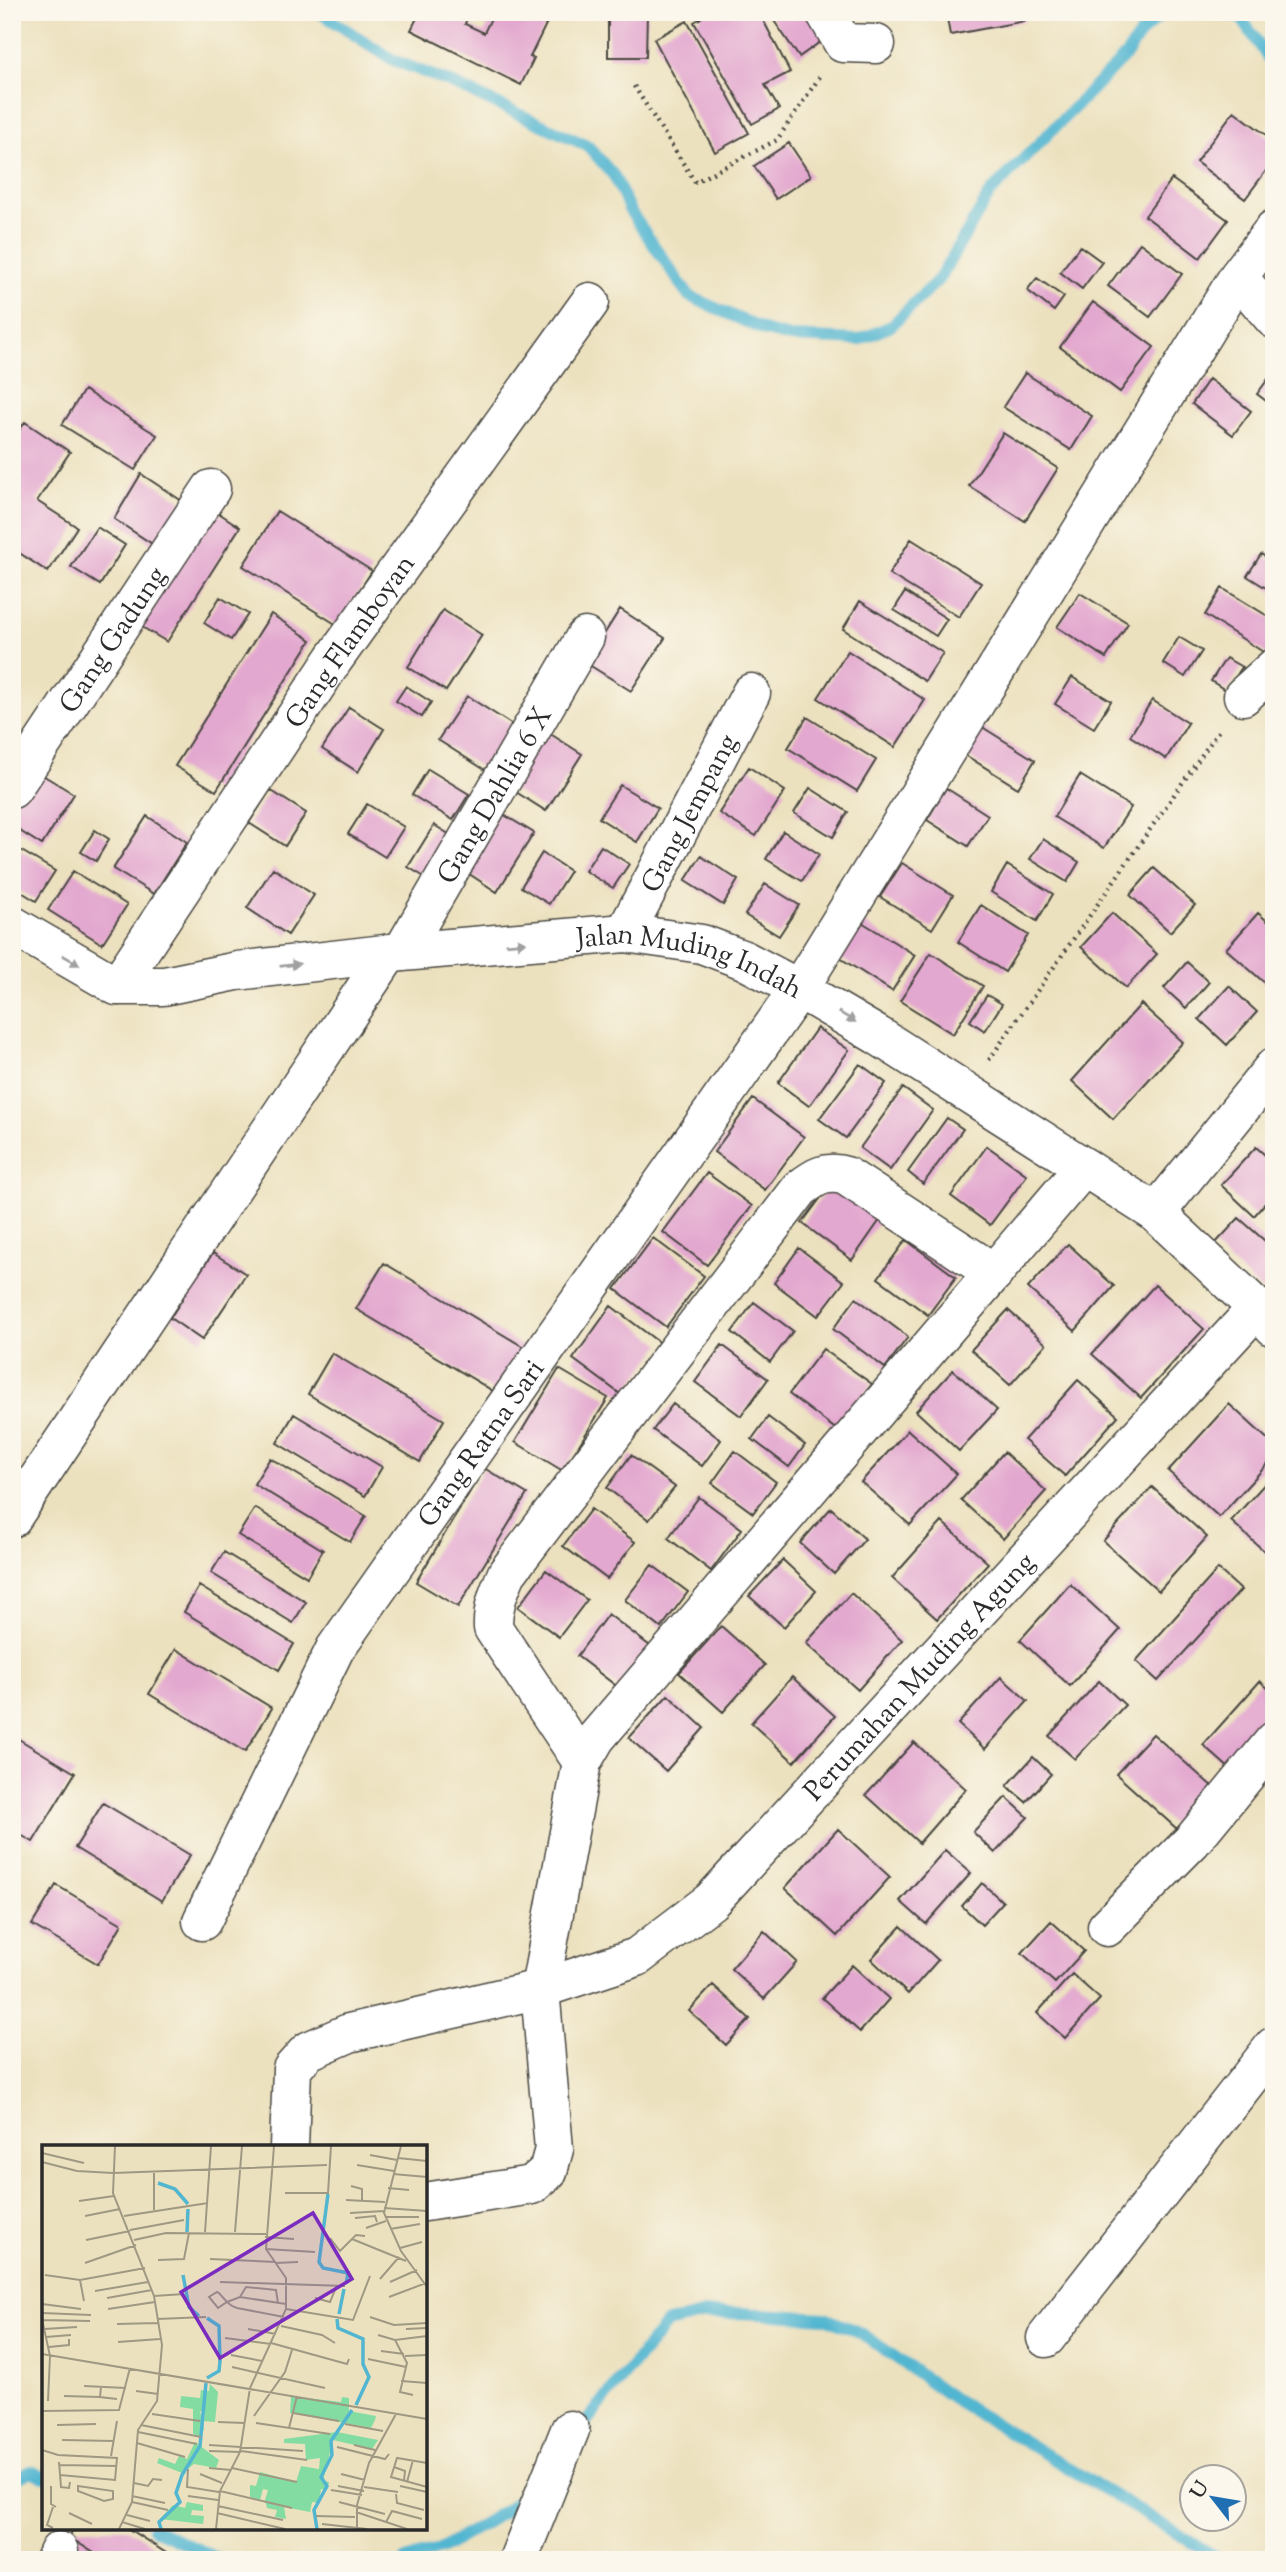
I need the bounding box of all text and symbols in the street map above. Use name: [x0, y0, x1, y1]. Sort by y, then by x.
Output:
street label: Gang Flamboyan: [276, 547, 426, 737]
street label: Gang Gadung: [51, 559, 177, 722]
street label: Gang Dahlia 6 X: [429, 700, 563, 892]
street label: Gang Jempang: [633, 728, 749, 900]
street label: Jalan Muding Indah: [573, 915, 809, 1010]
one-way arrow: [505, 937, 527, 948]
one-way arrow: [62, 954, 81, 966]
one-way arrow: [279, 960, 301, 971]
one-way arrow: [837, 1011, 856, 1024]
street label: Gang Ratna Sari: [409, 1352, 556, 1537]
street label: Perumahan Muding Agung: [796, 1545, 1045, 1811]
inset map: [42, 2145, 427, 2530]
north arrow: [1178, 2464, 1248, 2534]
text: U: [1185, 2477, 1216, 2504]

